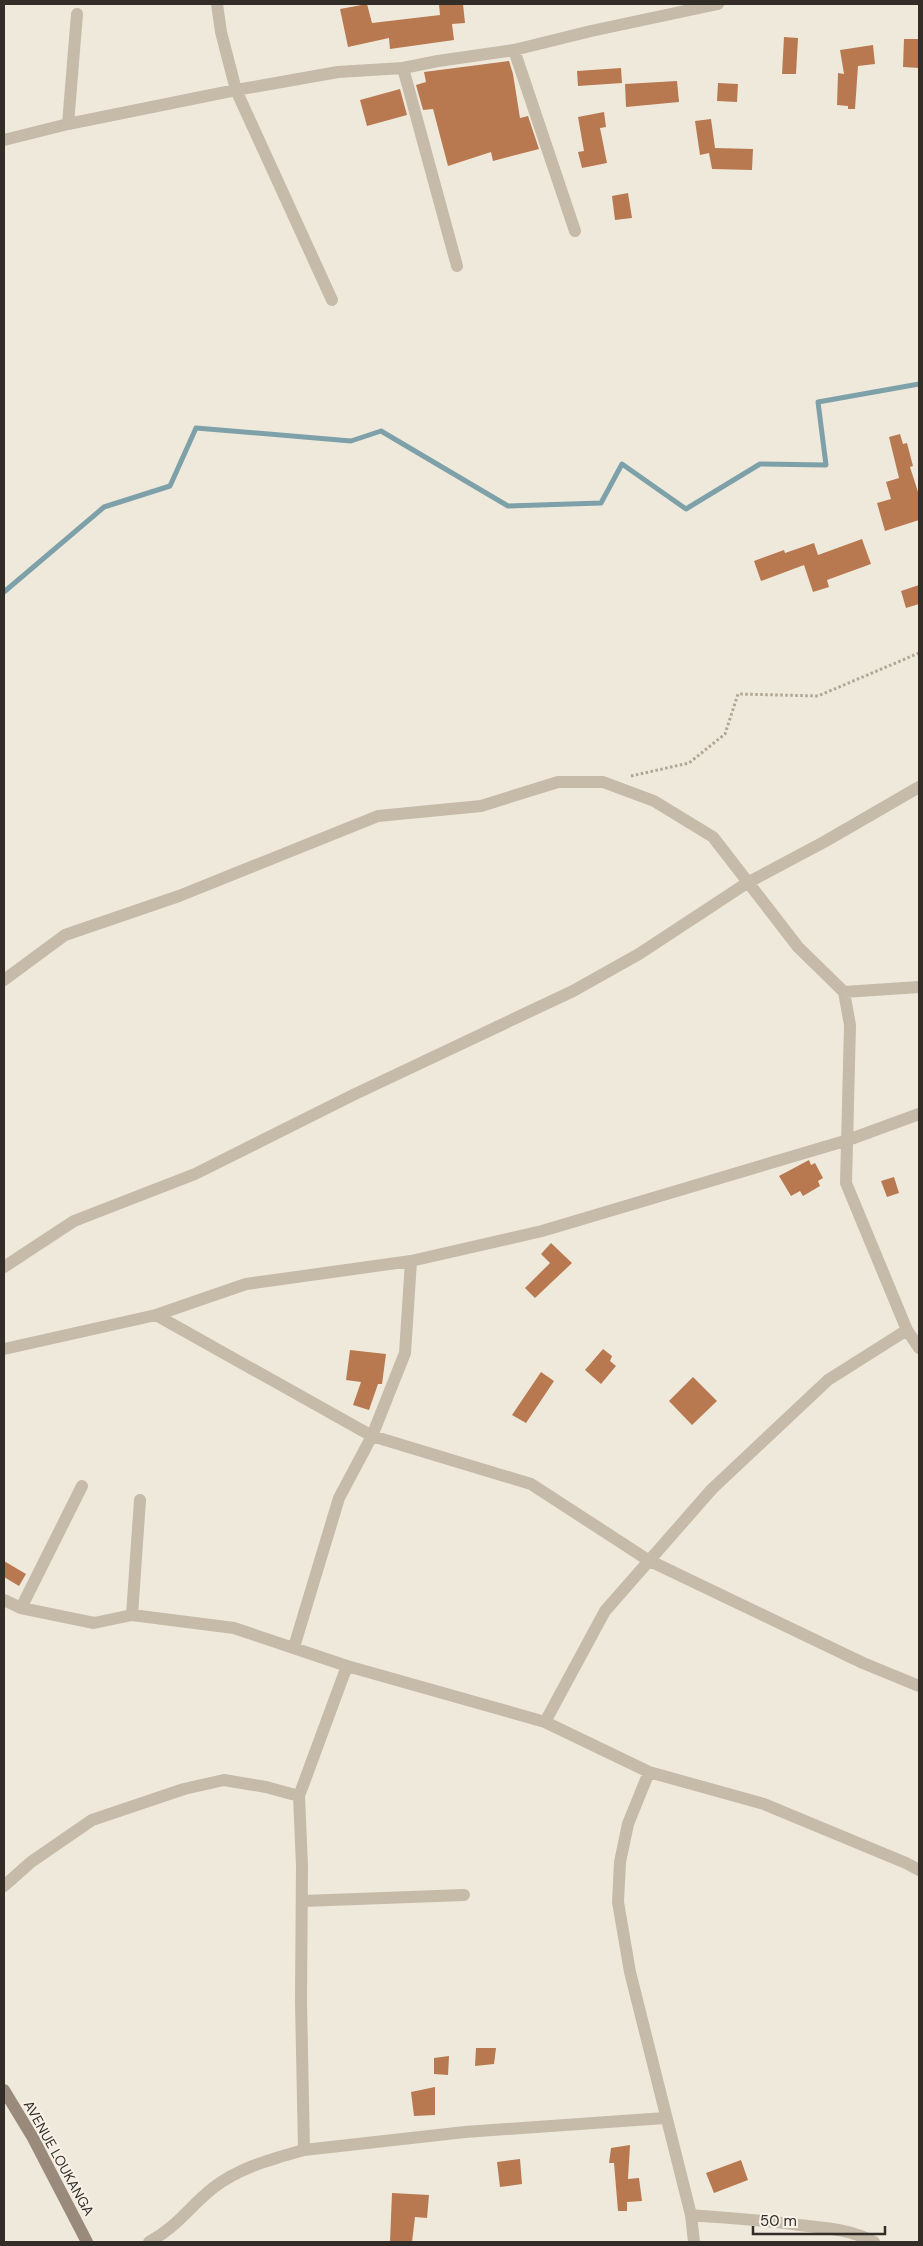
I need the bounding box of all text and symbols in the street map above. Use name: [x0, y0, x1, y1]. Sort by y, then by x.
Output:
street label: AVENUE LOUKANGA: [20, 2097, 98, 2219]
scale bar: [753, 2204, 886, 2236]
text: 50 m: [760, 2211, 797, 2231]

